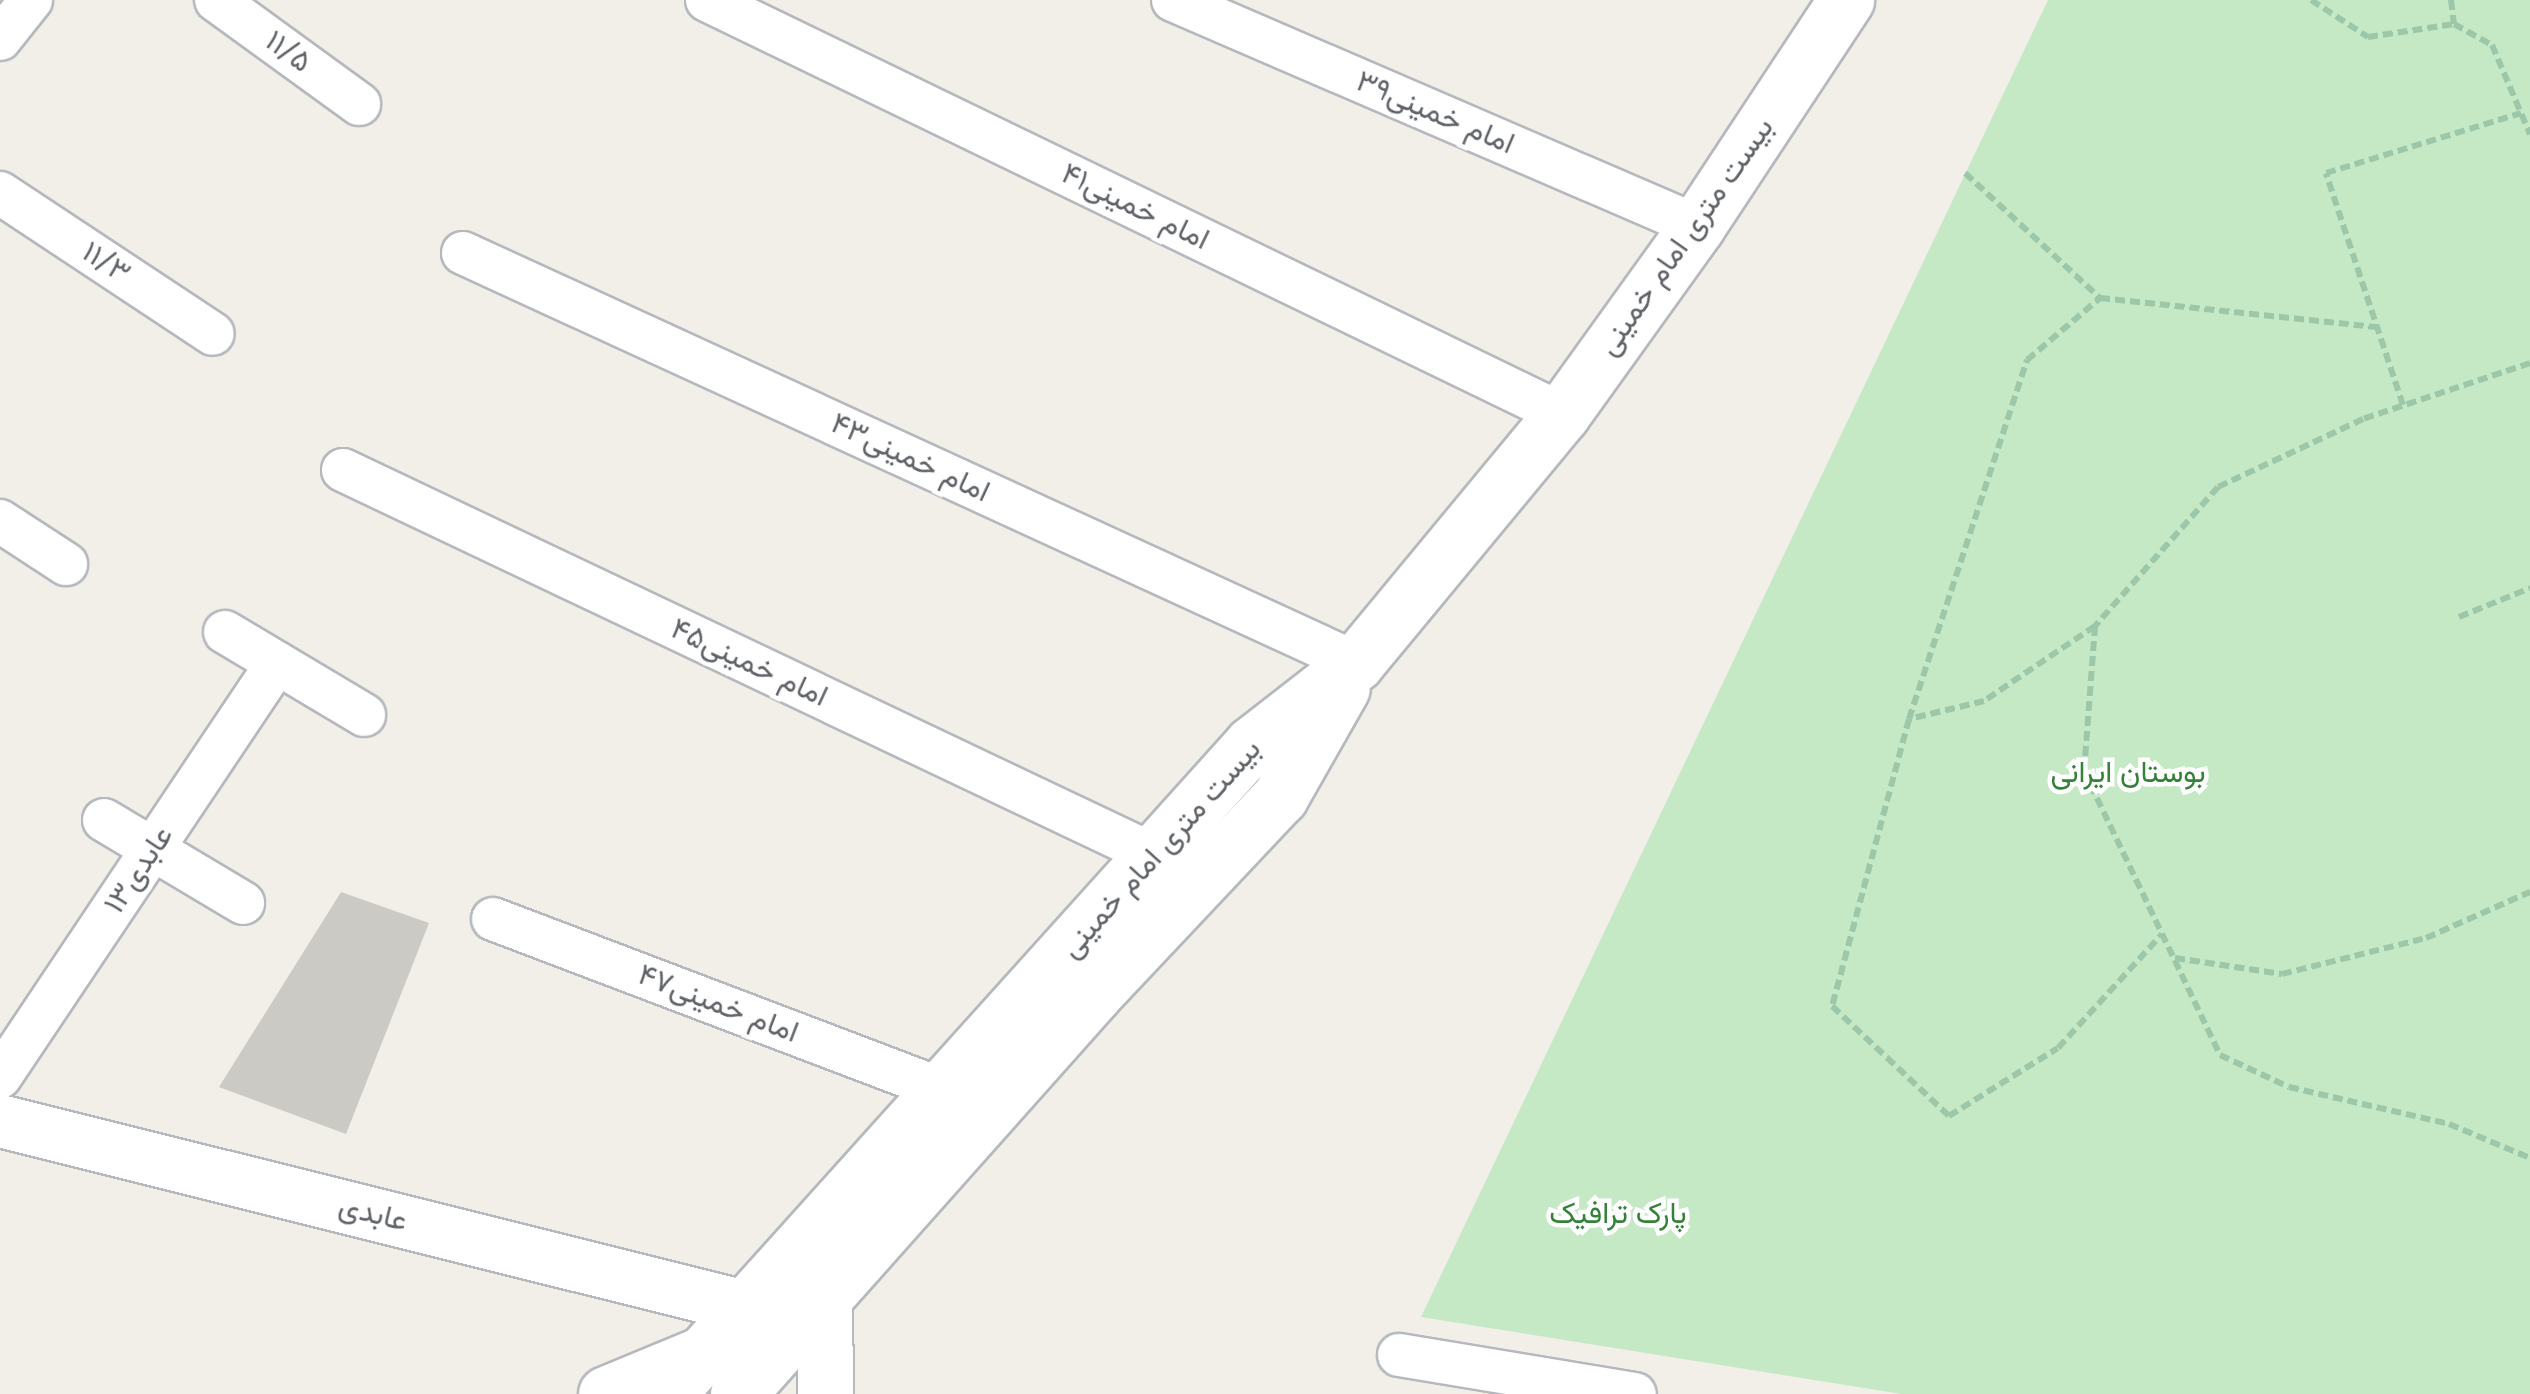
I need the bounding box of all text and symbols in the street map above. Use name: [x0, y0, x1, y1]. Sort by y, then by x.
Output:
street label: ۱۱/۵: [258, 23, 318, 81]
street label: امام خمینی۳۹: [1350, 64, 1520, 162]
street label: بیست متری امام خمینی: [1590, 111, 1782, 363]
street label: امام خمینی۴۱: [1055, 156, 1215, 258]
street label: ۱۱/۳: [75, 234, 137, 292]
street label: امام خمینی۴۳: [825, 406, 995, 510]
street label: امام خمینی۴۵: [665, 611, 833, 715]
street label: بیست متری امام خمینی: [1053, 732, 1269, 966]
park label: بوستان ایرانی: [2050, 755, 2206, 791]
street label: عابدی۱۳: [97, 819, 181, 921]
street label: امام خمینی۴۷: [633, 957, 803, 1051]
street label: عابدی: [335, 1188, 411, 1240]
park label: پارک ترافیک: [1549, 1196, 1687, 1232]

